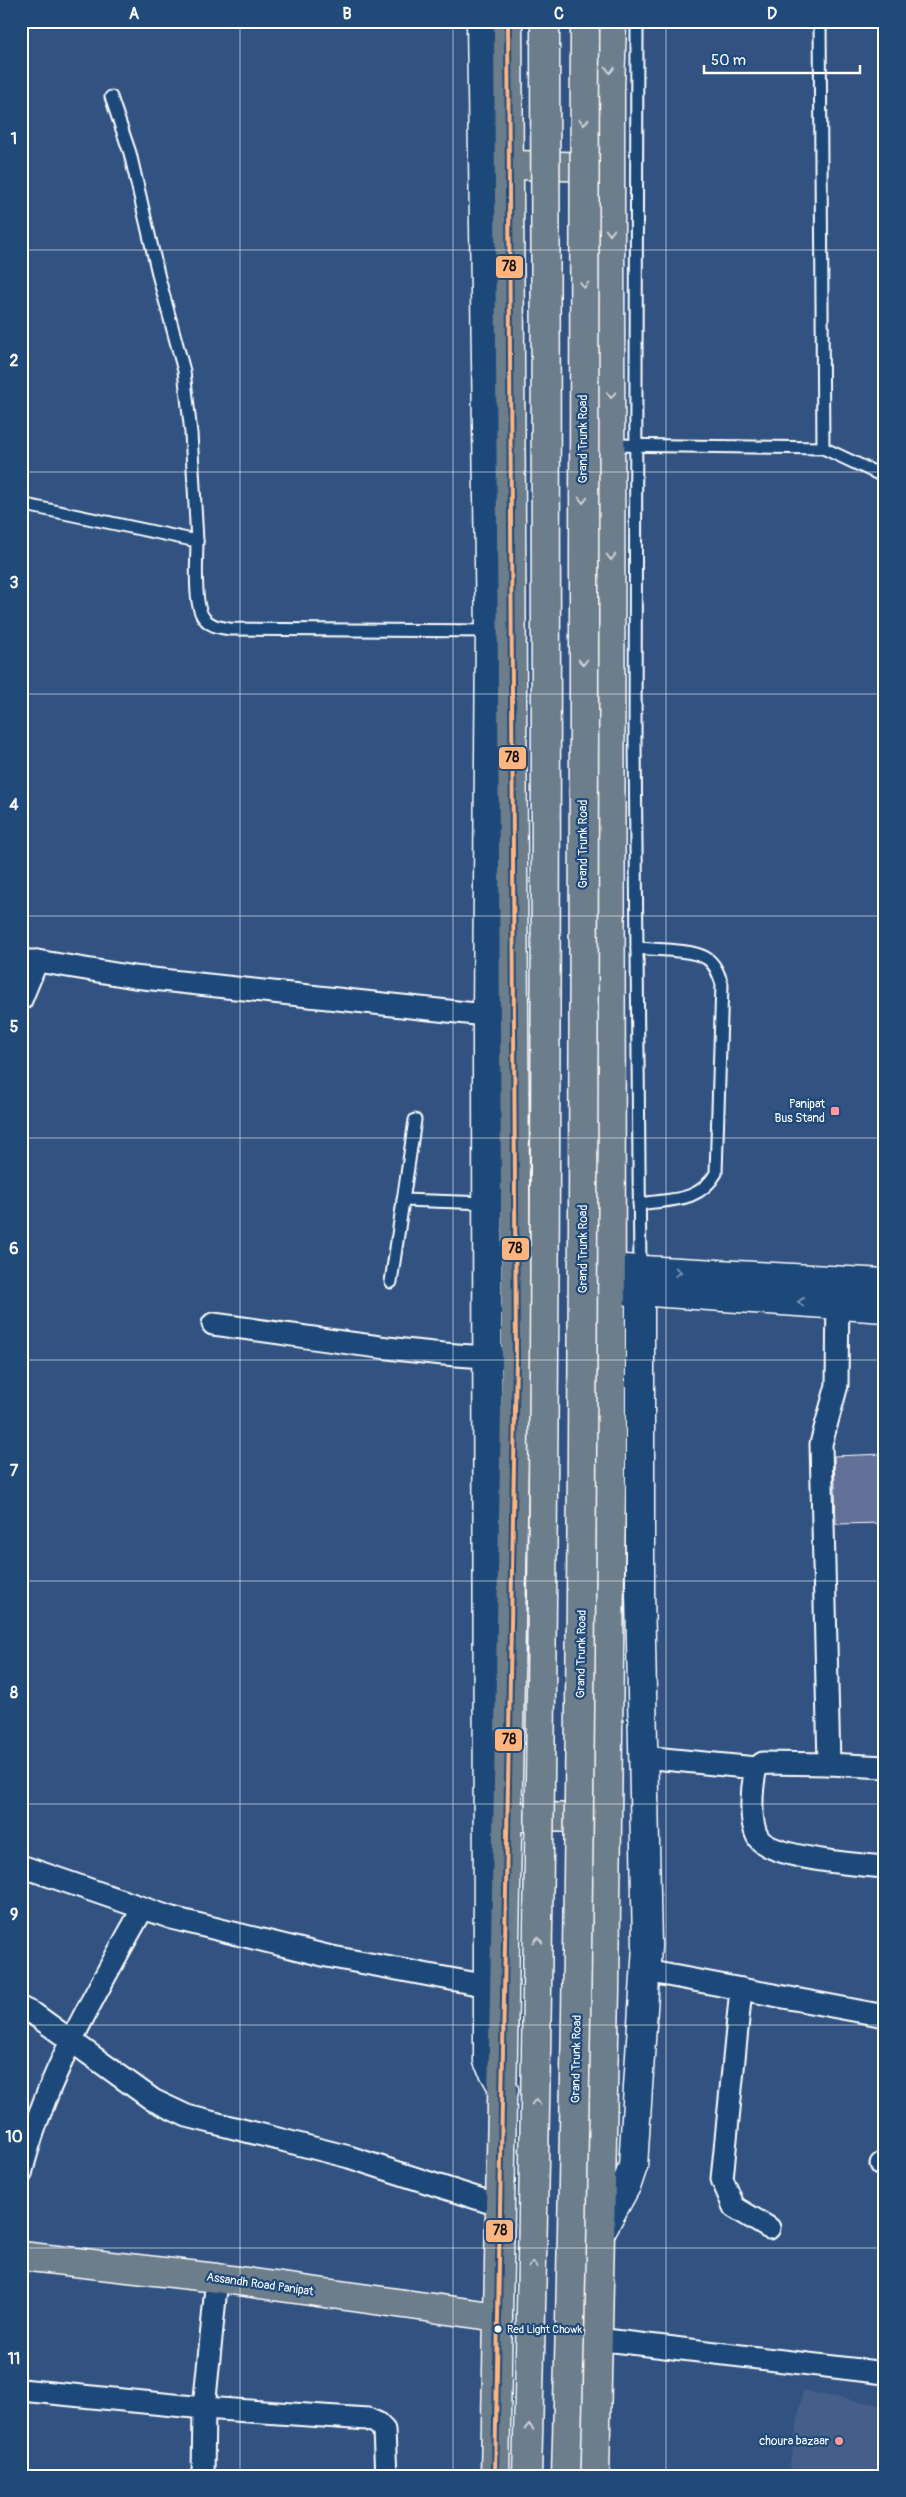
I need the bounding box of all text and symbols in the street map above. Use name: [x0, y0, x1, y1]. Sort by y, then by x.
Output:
text: A: [129, 4, 140, 24]
text: B: [342, 4, 352, 24]
text: C: [554, 4, 564, 24]
text: D: [767, 4, 777, 24]
scale bar: [704, 42, 860, 74]
text: 50 m: [711, 51, 746, 70]
one-way arrow: [605, 66, 616, 74]
one-way arrow: [579, 119, 589, 127]
text: 1: [11, 129, 17, 149]
one-way arrow: [605, 229, 615, 237]
line badge: 78: [495, 255, 524, 279]
text: 78: [502, 258, 516, 275]
one-way arrow: [579, 282, 589, 289]
text: 2: [10, 351, 19, 371]
one-way arrow: [606, 392, 616, 399]
street label: Grand Trunk Road: [576, 395, 591, 483]
one-way arrow: [578, 496, 588, 504]
one-way arrow: [606, 554, 616, 562]
text: 3: [10, 573, 19, 593]
one-way arrow: [578, 659, 588, 667]
line badge: 78: [498, 746, 527, 770]
text: 78: [505, 749, 519, 766]
text: 4: [9, 795, 19, 815]
street label: Grand Trunk Road: [576, 800, 591, 888]
text: 5: [10, 1017, 19, 1037]
place label: Panipat Bus Stand: [774, 1097, 825, 1126]
marker: Panipat Bus Stand: [829, 1105, 841, 1117]
street label: Grand Trunk Road: [576, 1205, 591, 1293]
line badge: 78: [501, 1237, 530, 1261]
text: 6: [9, 1239, 19, 1259]
text: 78: [508, 1240, 522, 1257]
one-way arrow: [674, 1266, 682, 1277]
one-way arrow: [797, 1297, 805, 1308]
text: 7: [10, 1461, 19, 1481]
street label: Grand Trunk Road: [573, 1609, 590, 1698]
text: 8: [10, 1683, 18, 1703]
line badge: 78: [494, 1728, 523, 1752]
text: 78: [502, 1731, 516, 1748]
text: 9: [10, 1905, 18, 1925]
one-way arrow: [533, 1935, 543, 1943]
street label: Grand Trunk Road: [568, 2014, 585, 2103]
one-way arrow: [531, 2098, 541, 2106]
text: 10: [5, 2127, 23, 2147]
line badge: 78: [485, 2219, 514, 2243]
text: 78: [493, 2222, 507, 2239]
one-way arrow: [528, 2260, 538, 2268]
street label: Assandh Road Panipat: [205, 2270, 315, 2299]
place label: Red Light Chowk: [507, 2323, 583, 2336]
marker: Red Light Chowk: [493, 2324, 503, 2334]
text: 11: [8, 2349, 20, 2369]
one-way arrow: [523, 2423, 534, 2431]
place label: choura bazaar: [759, 2434, 830, 2449]
marker: choura bazaar: [833, 2435, 845, 2447]

